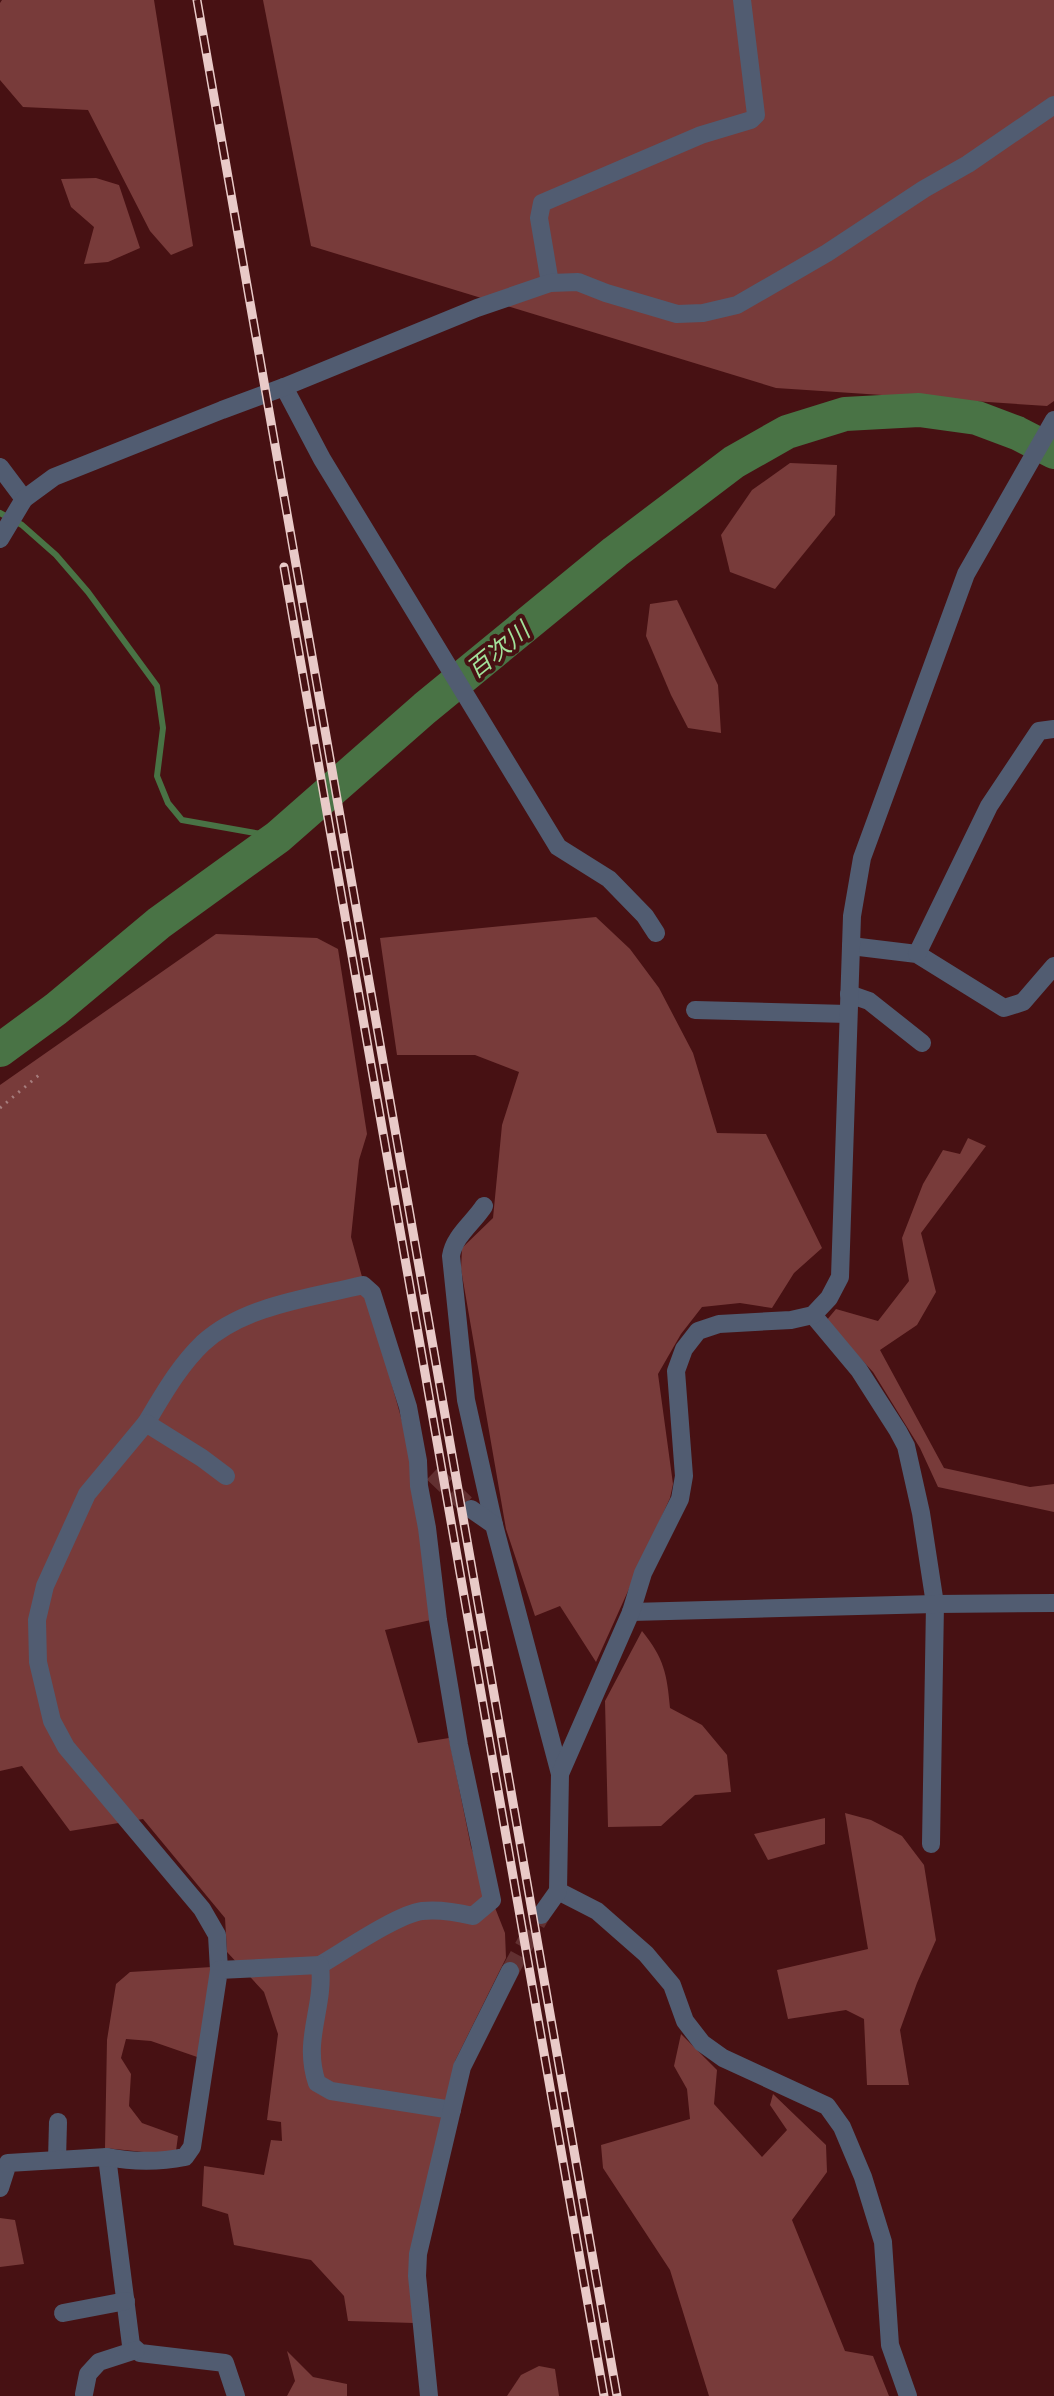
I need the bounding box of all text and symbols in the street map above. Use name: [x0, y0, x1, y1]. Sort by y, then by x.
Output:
water label: 百次川: [461, 614, 537, 684]

